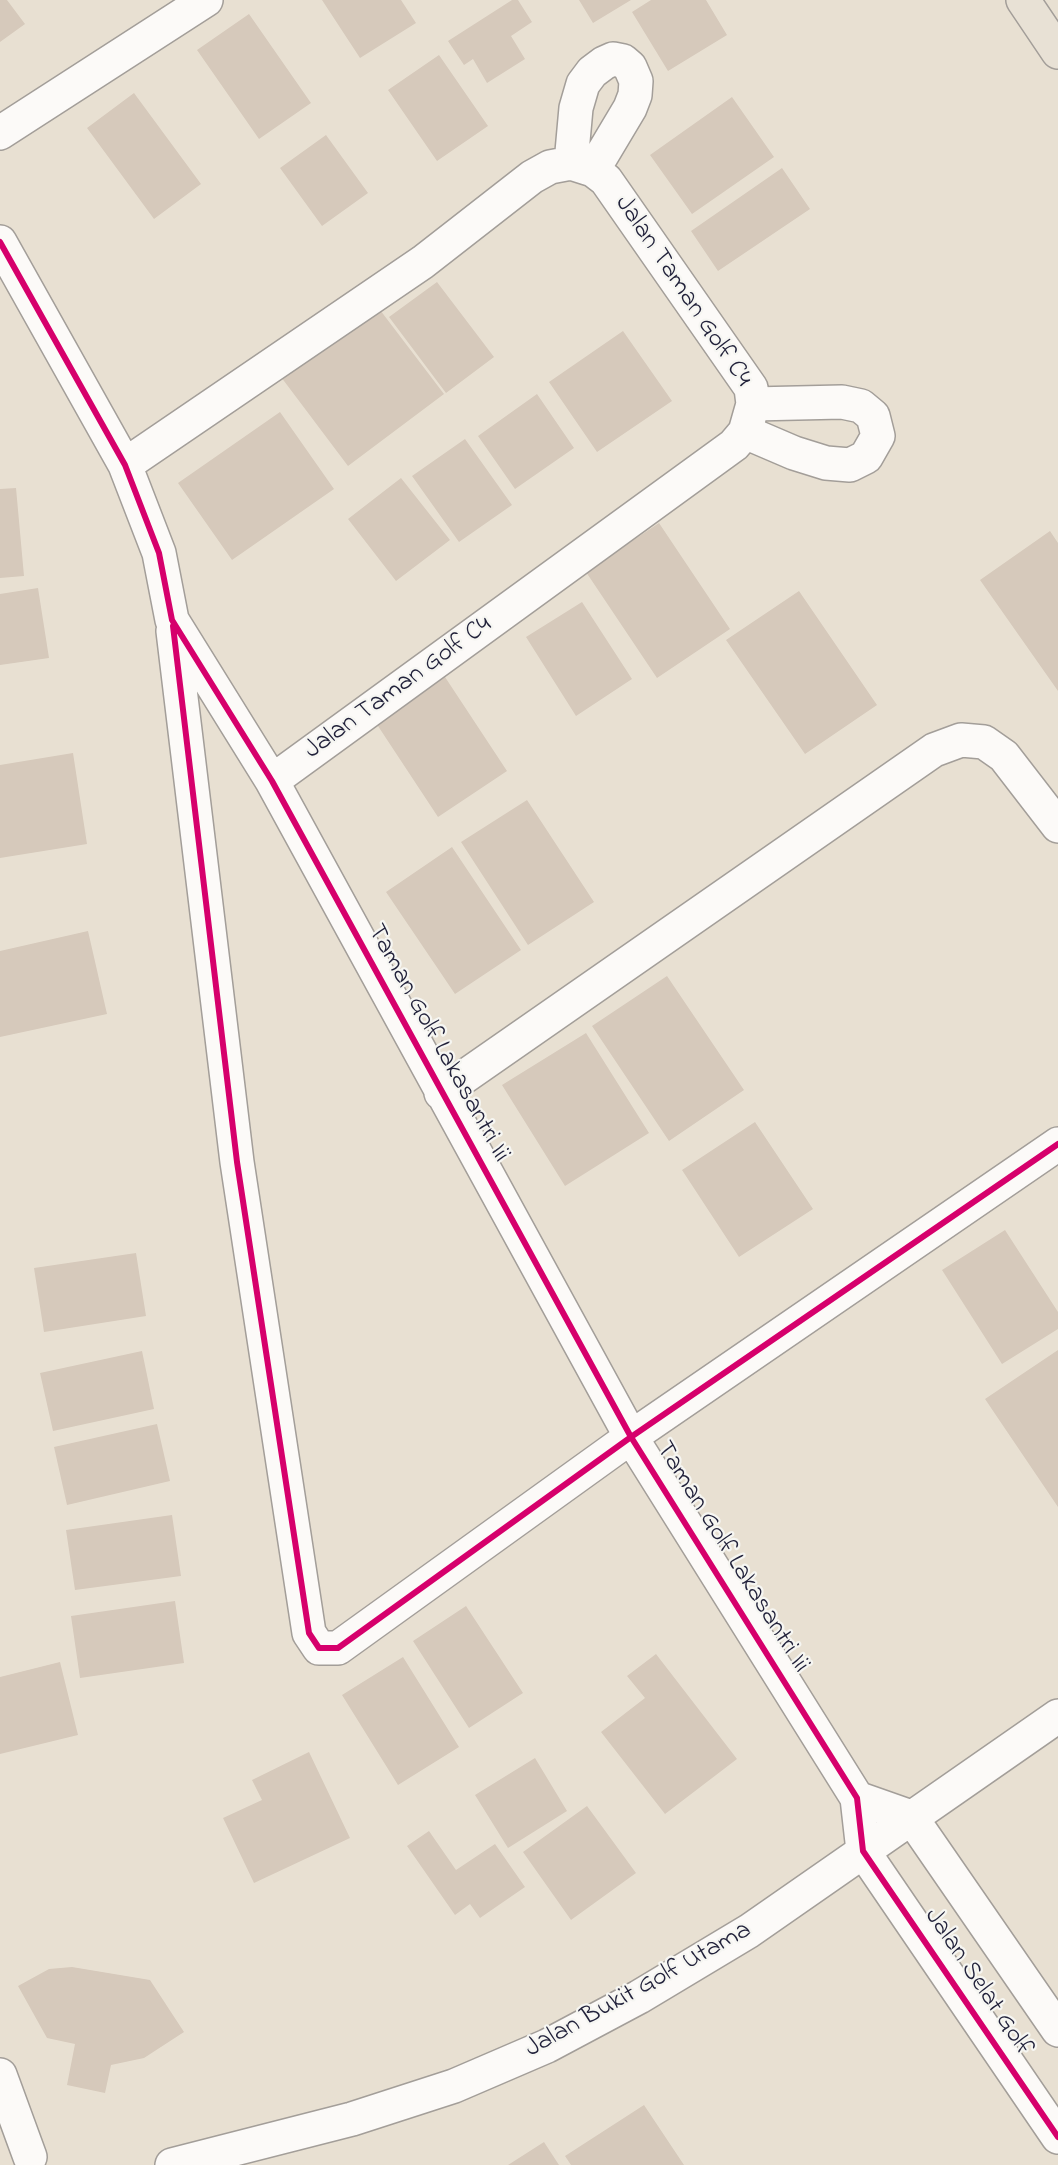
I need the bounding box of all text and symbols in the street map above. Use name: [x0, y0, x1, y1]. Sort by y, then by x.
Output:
street label: Jalan Taman Golf C4: [606, 190, 758, 394]
street label: Jalan Taman Golf C4: [299, 611, 499, 767]
street label: Taman Golf Lakasantri Iii: [359, 920, 515, 1168]
street label: Taman Golf Lakasantri Iii: [647, 1436, 815, 1680]
street label: Jalan Selat Golf: [916, 1903, 1038, 2063]
street label: Jalan Bukit Golf Utama: [521, 1916, 757, 2066]

